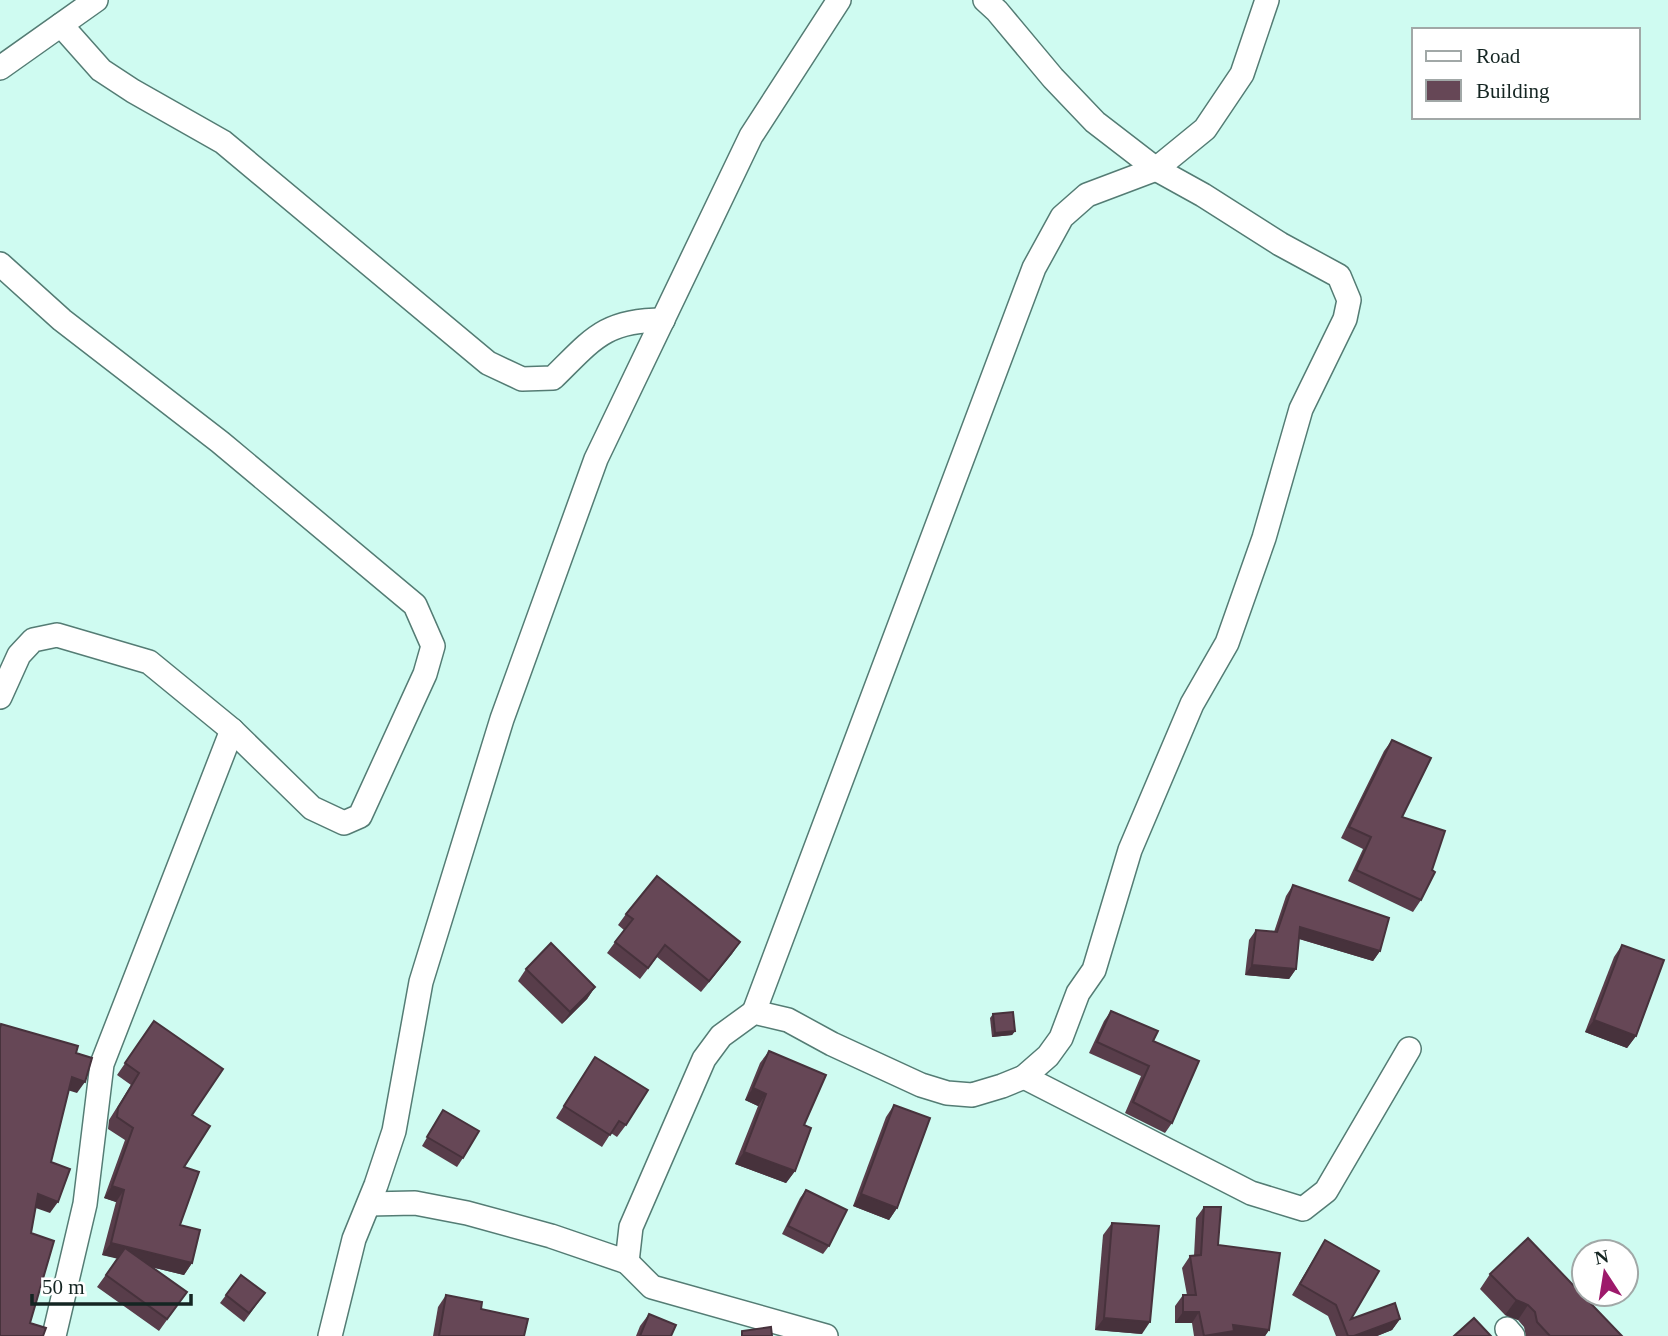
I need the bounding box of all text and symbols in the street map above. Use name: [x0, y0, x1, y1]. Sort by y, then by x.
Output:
legend: [1412, 28, 1640, 119]
text: Road: [1476, 44, 1521, 68]
text: Building: [1476, 79, 1550, 103]
north arrow: [1570, 1238, 1640, 1308]
text: N: [1593, 1245, 1611, 1269]
scale bar: [32, 1262, 191, 1306]
text: 50 m: [42, 1275, 85, 1299]

